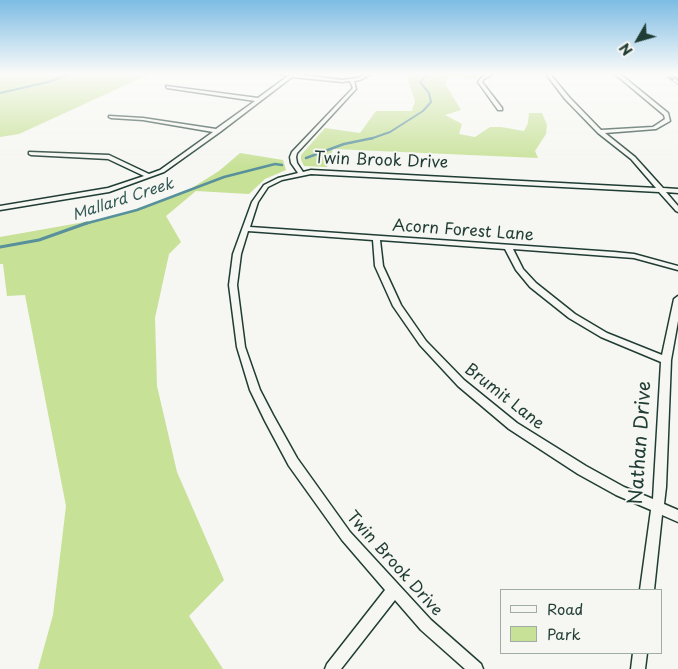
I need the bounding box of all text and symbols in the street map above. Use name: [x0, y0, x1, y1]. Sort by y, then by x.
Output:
north arrow: [613, 15, 663, 65]
text: N: [614, 39, 637, 60]
street label: Twin Brook Drive: [314, 149, 448, 173]
water label: Mallard Creek: [70, 175, 176, 225]
street label: Acorn Forest Lane: [392, 216, 534, 246]
street label: Brumit Lane: [460, 360, 548, 434]
street label: Nathan Drive: [625, 380, 657, 506]
street label: Twin Brook Drive: [342, 508, 446, 620]
legend: [500, 589, 663, 654]
text: Road: [547, 597, 583, 620]
text: Park: [547, 622, 581, 645]

